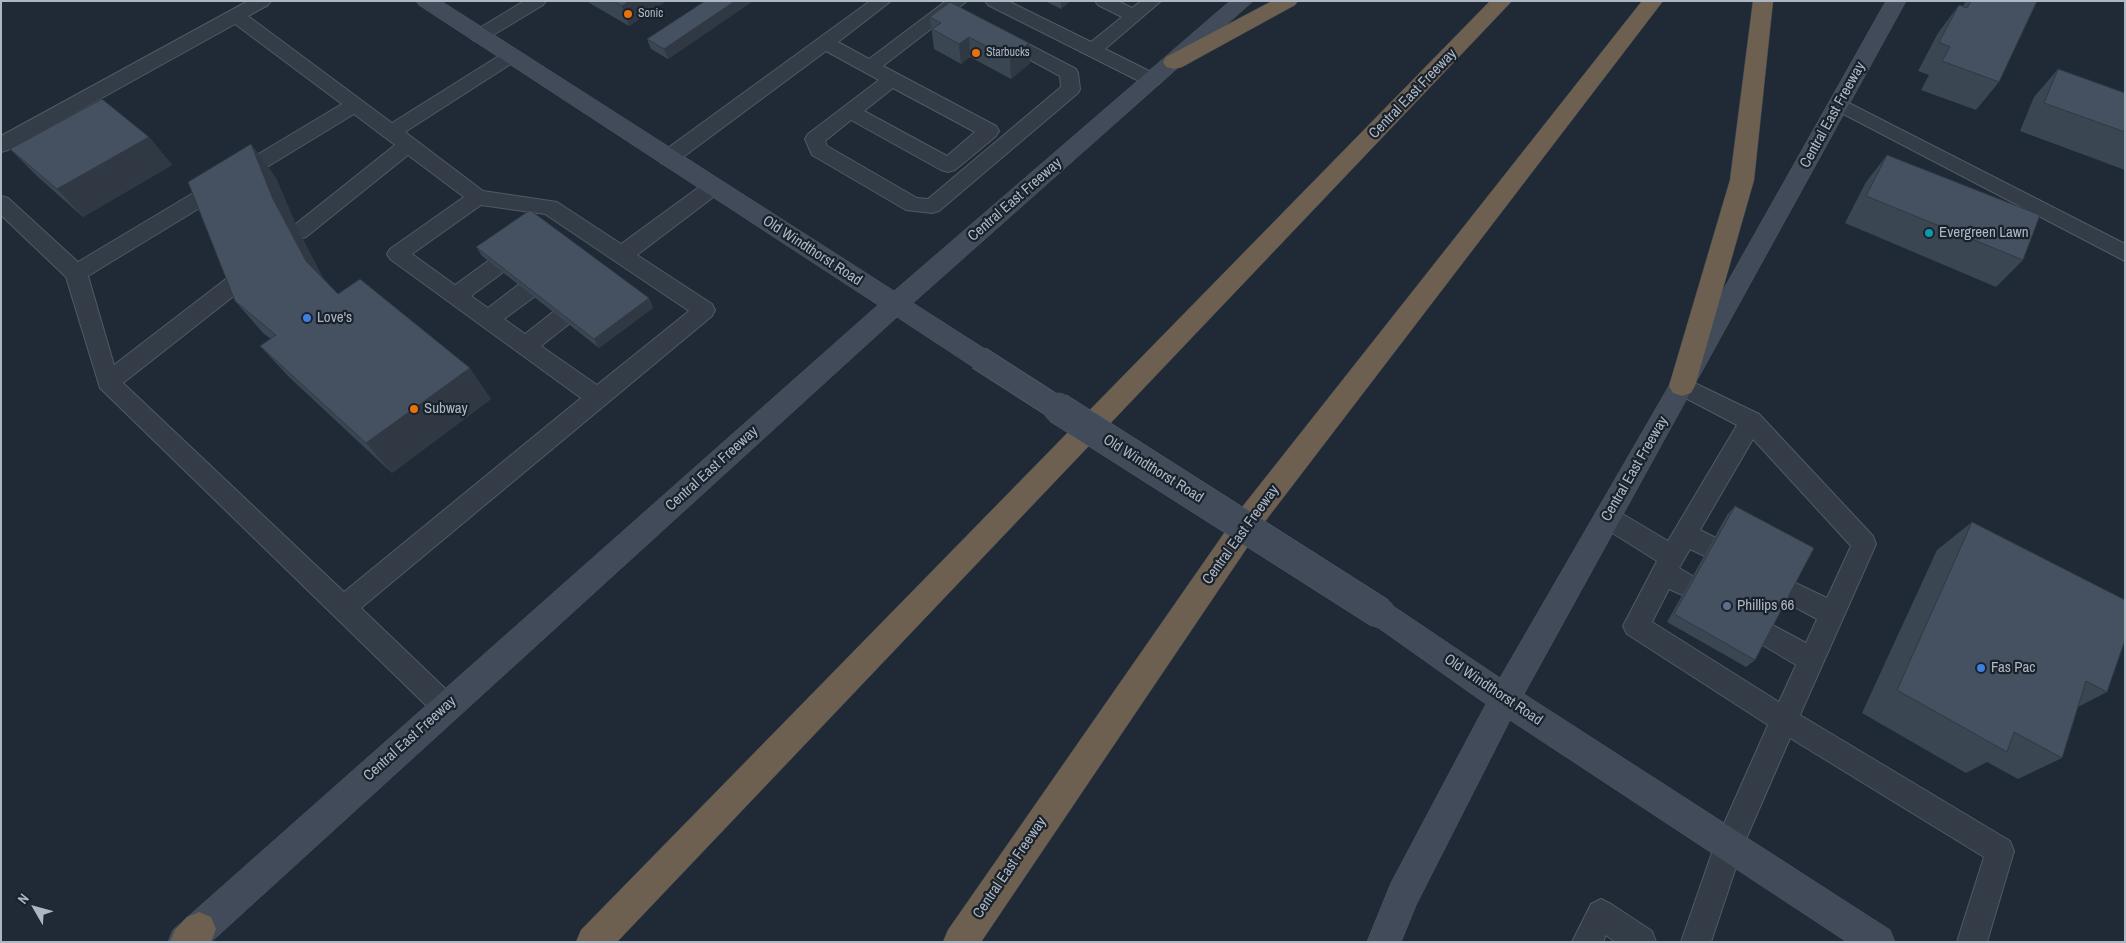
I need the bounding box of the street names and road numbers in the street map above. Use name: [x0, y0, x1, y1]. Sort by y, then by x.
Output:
street label: Central East Freeway: [1365, 45, 1461, 143]
street label: Central East Freeway: [1796, 59, 1870, 171]
street label: Central East Freeway: [964, 154, 1066, 246]
street label: Old Windthorst Road: [759, 212, 865, 290]
street label: Central East Freeway: [1598, 413, 1672, 525]
street label: Central East Freeway: [662, 423, 762, 515]
street label: Old Windthorst Road: [1100, 431, 1206, 507]
street label: Central East Freeway: [1199, 482, 1283, 588]
street label: Old Windthorst Road: [1440, 650, 1546, 730]
street label: Central East Freeway: [360, 693, 460, 785]
street label: Central East Freeway: [969, 814, 1051, 922]

